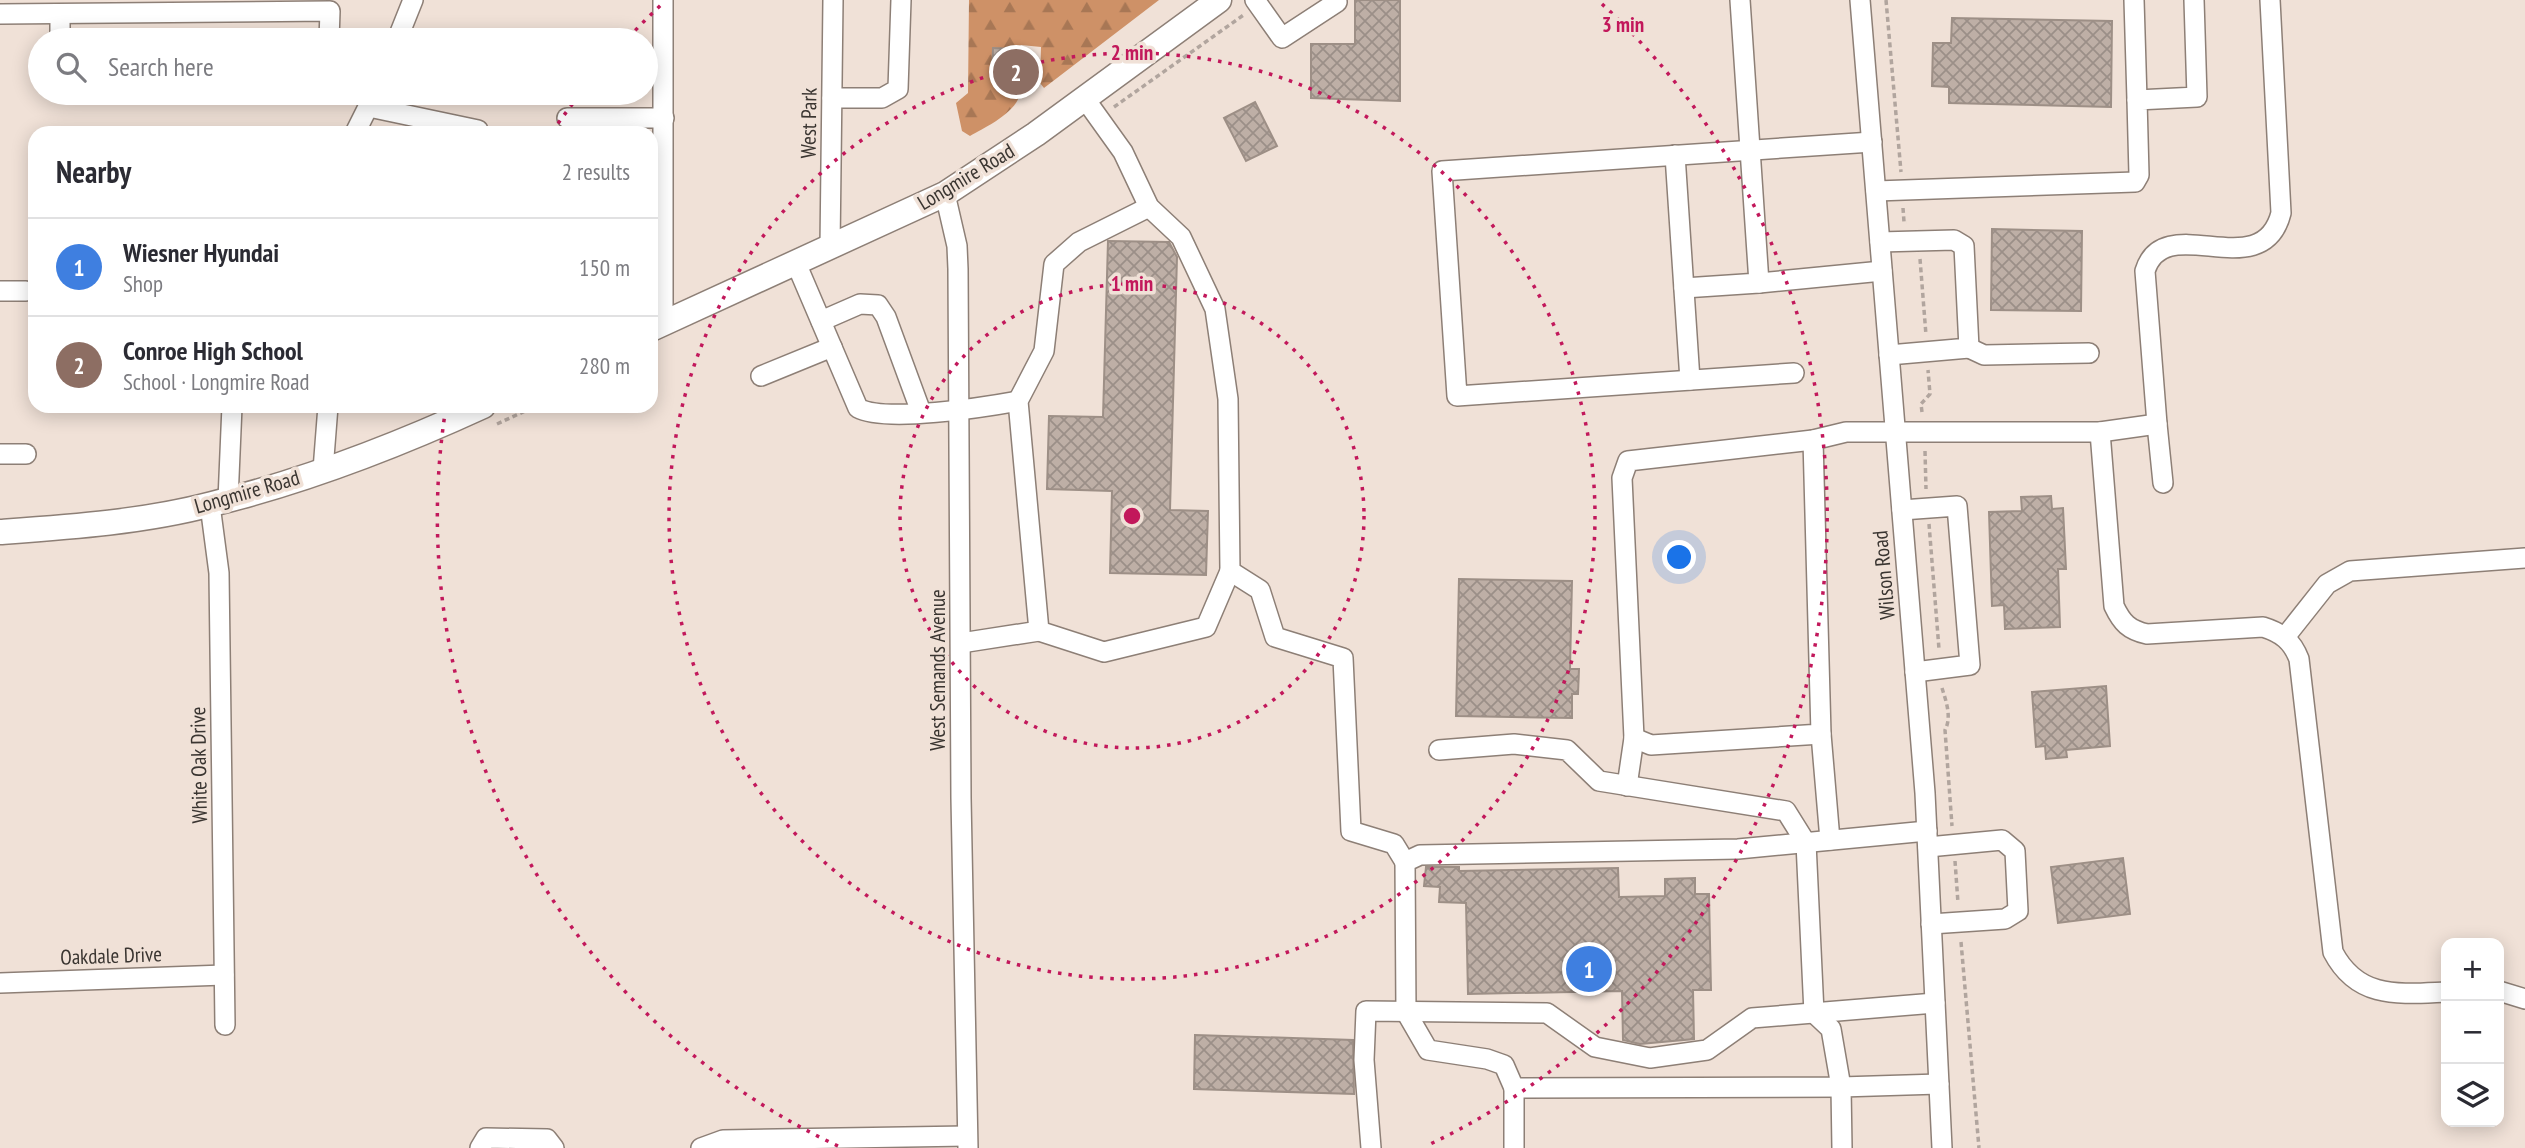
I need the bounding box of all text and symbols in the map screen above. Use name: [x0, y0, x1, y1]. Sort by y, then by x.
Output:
text: 3 min: [1602, 11, 1644, 38]
search box: [28, 28, 658, 105]
text: 2 min: [1111, 39, 1153, 66]
pin: 2: [993, 46, 1039, 98]
icon: search: [52, 48, 90, 86]
text: Search here: [108, 50, 214, 83]
street label: West Park: [794, 87, 823, 159]
street label: Longmire Road: [912, 137, 1019, 216]
text: Nearby: [56, 152, 131, 191]
text: 2 results: [562, 157, 630, 186]
text: Wiesner Hyundai: [123, 236, 279, 269]
text: 1: [74, 253, 85, 282]
text: 150 m: [579, 253, 630, 282]
text: Shop: [123, 269, 163, 298]
text: 1 min: [1111, 270, 1153, 297]
text: Conroe High School: [123, 334, 303, 367]
text: 2: [74, 351, 85, 380]
text: 280 m: [579, 351, 630, 380]
text: School · Longmire Road: [123, 367, 309, 396]
street label: Longmire Road: [191, 464, 303, 519]
centre of rings: [1120, 504, 1144, 528]
street label: Wilson Road: [1866, 529, 1901, 621]
your location: [1662, 540, 1696, 574]
street label: West Semands Avenue: [924, 589, 951, 751]
street label: White Oak Drive: [184, 706, 213, 824]
map controls: [2441, 938, 2504, 1127]
button: +: [2441, 938, 2504, 1001]
street label: Oakdale Drive: [60, 940, 162, 971]
pin: 1: [1566, 943, 1612, 995]
button: −: [2441, 1001, 2504, 1064]
button: layers: [2441, 1064, 2504, 1127]

